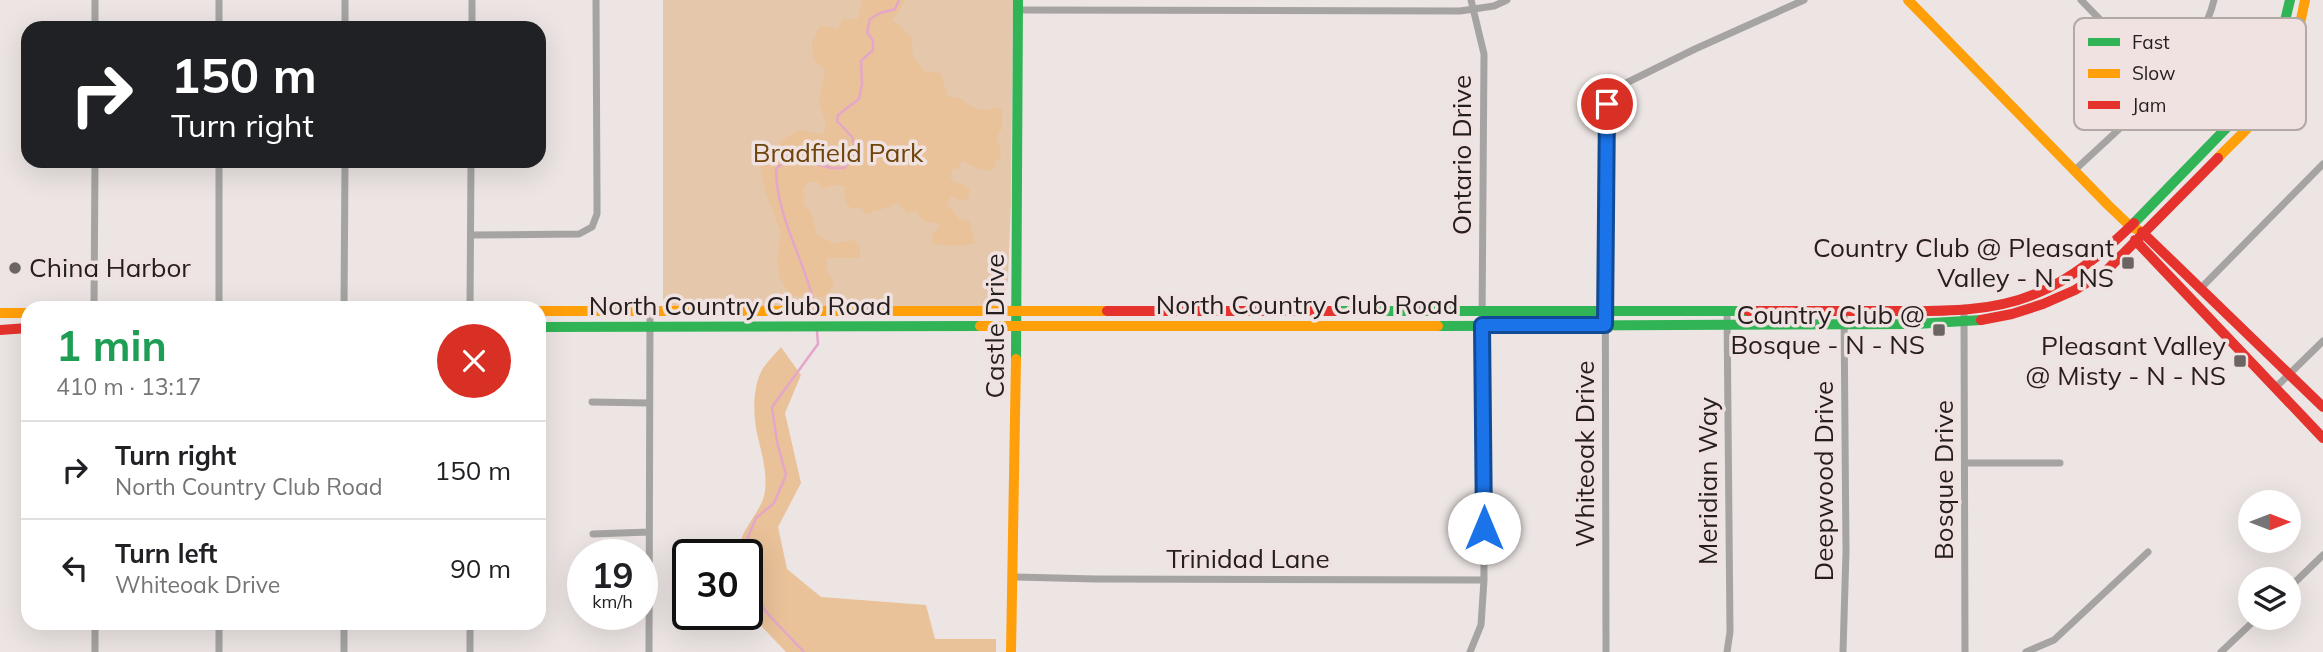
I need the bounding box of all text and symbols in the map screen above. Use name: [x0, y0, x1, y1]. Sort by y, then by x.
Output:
legend: [2074, 18, 2306, 130]
text: Fast: [2132, 30, 2170, 54]
text: 150 m: [171, 44, 317, 105]
icon: right: [56, 49, 147, 140]
text: Slow: [2132, 61, 2176, 85]
pin: [1577, 74, 1637, 134]
street label: Ontario Drive: [1445, 75, 1478, 235]
icon: arrive: [1588, 85, 1626, 123]
text: Jam: [2132, 93, 2166, 117]
text: Turn right: [171, 105, 314, 145]
park label: Bradfield Park: [753, 136, 924, 169]
place label: Country Club @ Pleasant Valley - N - NS: [1813, 231, 2114, 294]
place label: China Harbor: [29, 251, 191, 284]
street label: Castle Drive: [978, 254, 1011, 398]
marker: Country Club @ Pleasant Valley - N - NS: [2120, 255, 2136, 271]
marker: China Harbor: [7, 260, 23, 276]
street label: North Country Club Road: [1156, 288, 1458, 321]
street label: North Country Club Road: [589, 289, 891, 322]
place label: Country Club @ Bosque - N - NS: [1730, 298, 1925, 361]
text: 1 min: [56, 319, 167, 372]
marker: Country Club @ Bosque - N - NS: [1931, 322, 1947, 338]
button: close: [437, 324, 511, 398]
place label: Pleasant Valley @ Misty - N - NS: [2025, 329, 2226, 392]
marker: Pleasant Valley @ Misty - N - NS: [2232, 353, 2248, 369]
street label: Whiteoak Drive: [1568, 361, 1601, 547]
text: 410 m · 13:17: [56, 372, 201, 401]
street label: Deepwood Drive: [1807, 381, 1840, 581]
street label: Meridian Way: [1691, 397, 1724, 565]
street label: Bosque Drive: [1927, 400, 1960, 560]
text: Turn right: [115, 439, 236, 472]
icon: right: [56, 451, 94, 489]
text: 150 m: [435, 454, 511, 487]
text: North Country Club Road: [115, 472, 383, 501]
north arrow: [2238, 490, 2301, 553]
map controls: [2238, 490, 2301, 630]
position arrow: [1447, 491, 1521, 565]
text: Turn left: [115, 537, 217, 570]
speed limit sign: 30: [672, 539, 763, 630]
street label: Trinidad Lane: [1166, 542, 1330, 575]
icon: left: [56, 549, 94, 587]
text: 90 m: [450, 552, 511, 585]
text: 19: [591, 553, 634, 597]
button: layers: [2238, 567, 2301, 630]
text: Whiteoak Drive: [115, 570, 280, 599]
text: km/h: [592, 590, 633, 613]

